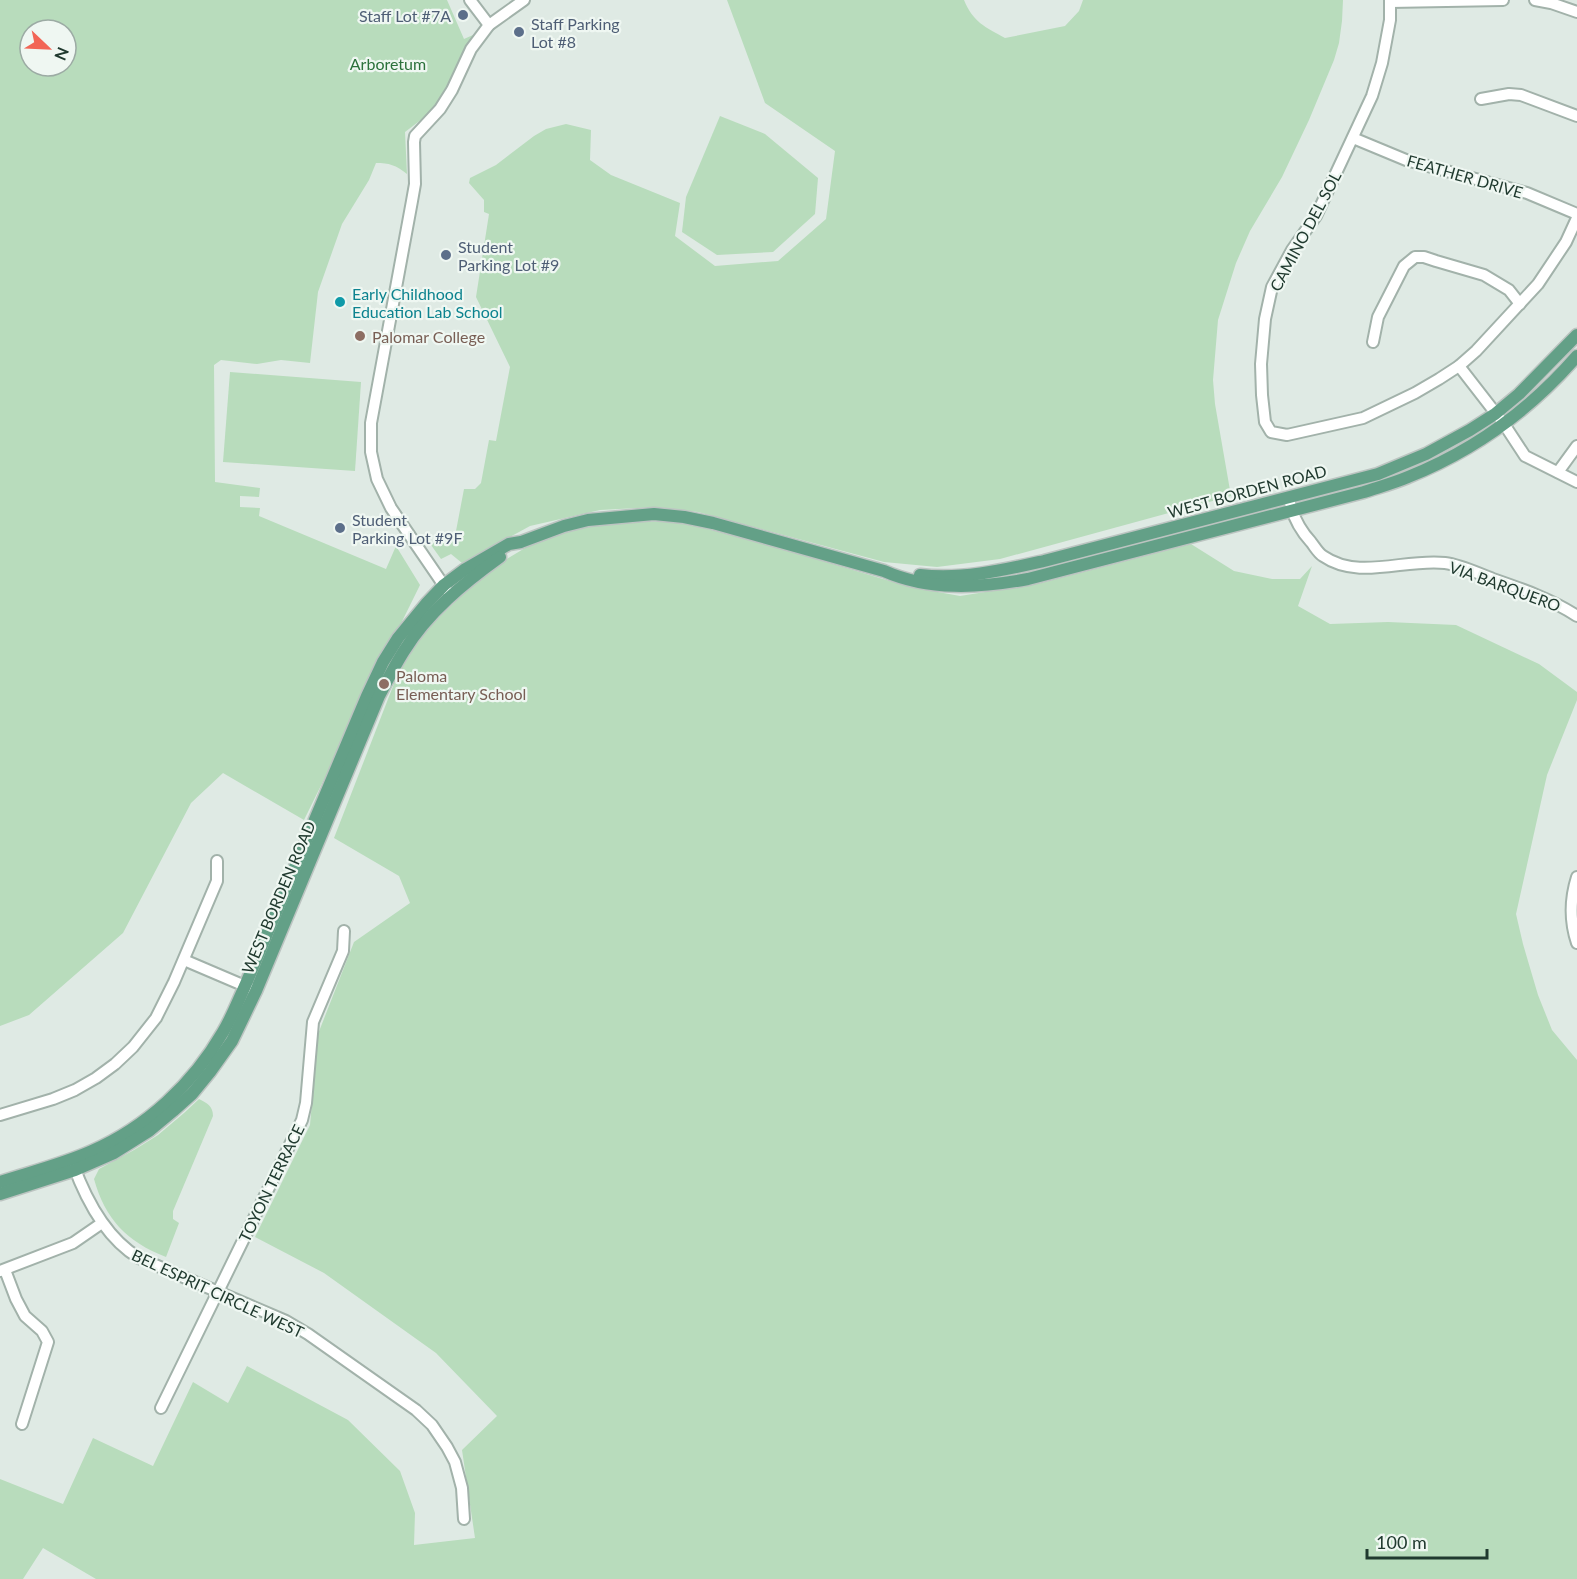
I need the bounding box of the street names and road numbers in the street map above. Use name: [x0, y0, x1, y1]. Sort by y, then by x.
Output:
street label: FEATHER DRIVE: [1405, 150, 1525, 202]
street label: CAMINO DEL SOL: [1265, 168, 1345, 294]
street label: WEST BORDEN ROAD: [1165, 461, 1329, 521]
street label: VIA BARQUERO: [1447, 557, 1563, 615]
street label: WEST BORDEN ROAD: [237, 818, 319, 976]
street label: TOYON TERRACE: [234, 1121, 308, 1245]
street label: BEL ESPRIT CIRCLE WEST: [129, 1245, 307, 1341]

